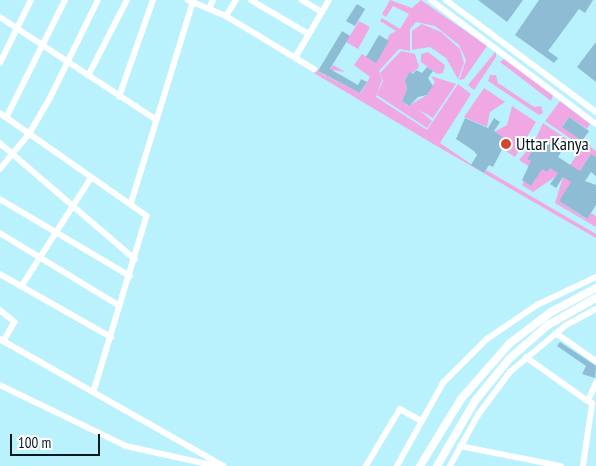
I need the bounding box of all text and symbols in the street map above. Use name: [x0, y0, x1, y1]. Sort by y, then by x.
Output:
place label: Uttar Kanya: [516, 133, 589, 155]
marker: Uttar Kanya: [500, 138, 512, 150]
scale bar: [12, 424, 102, 456]
text: 100 m: [18, 433, 51, 452]

